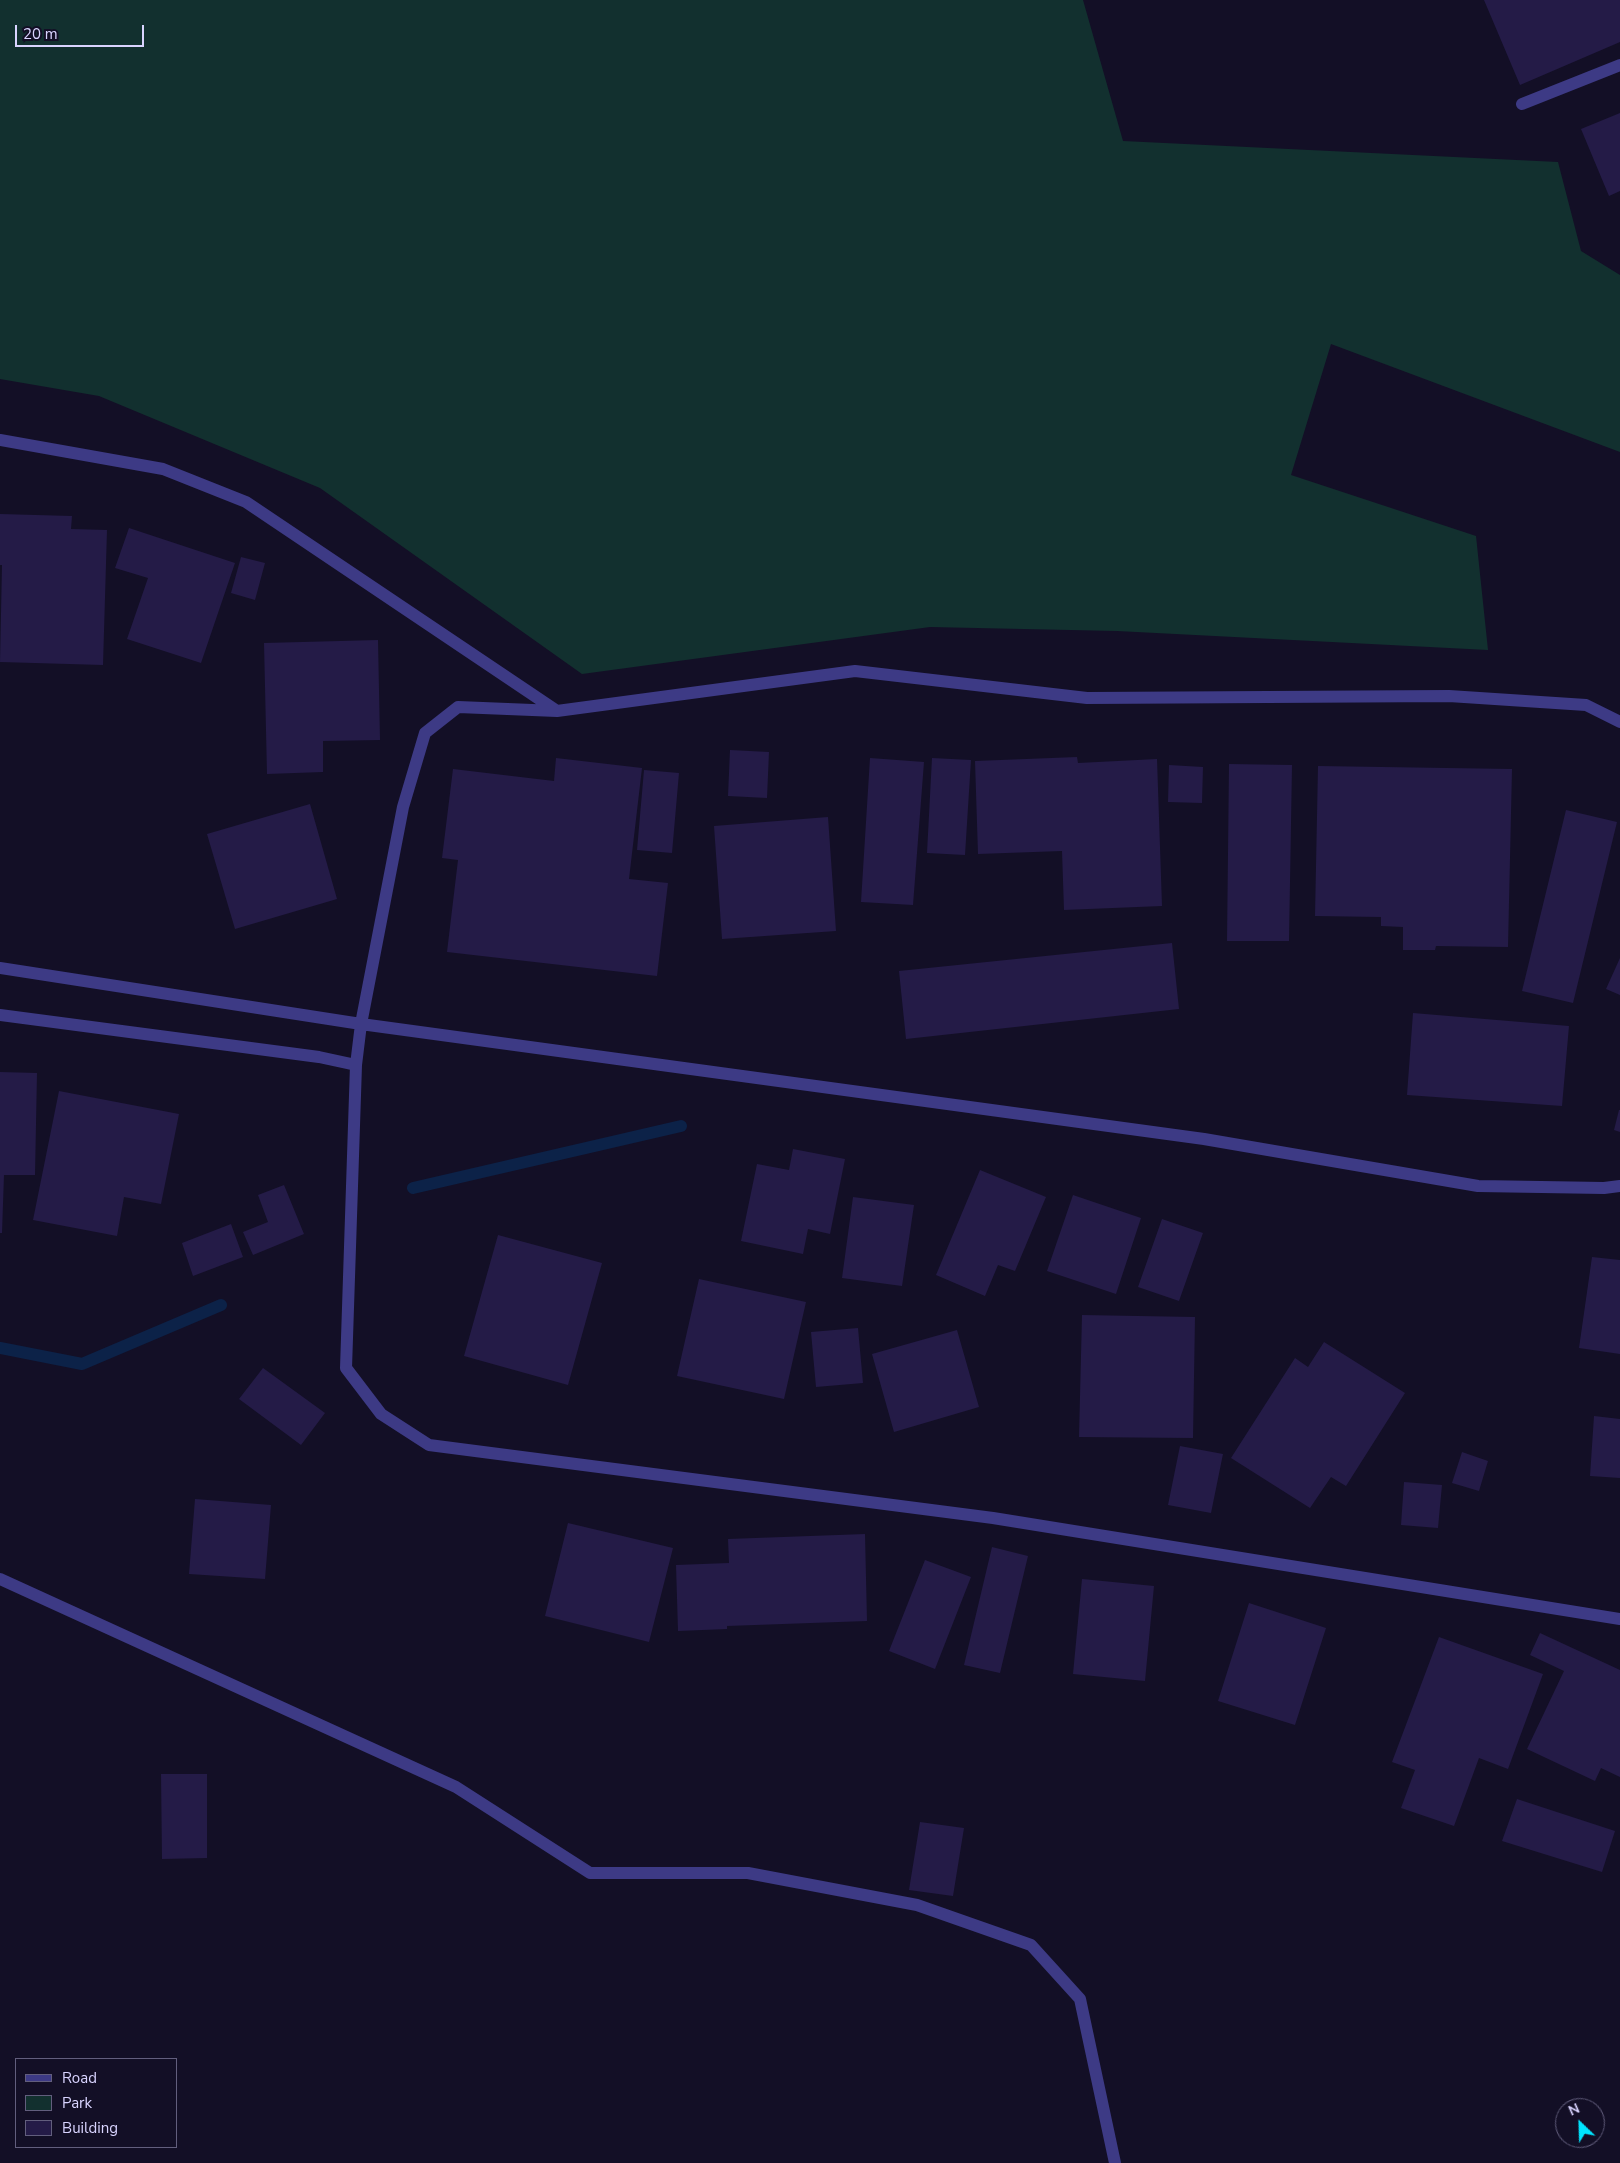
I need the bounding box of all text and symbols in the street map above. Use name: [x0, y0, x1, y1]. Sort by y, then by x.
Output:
scale bar: [18, 15, 146, 47]
text: 20 m: [23, 24, 58, 44]
legend: [15, 2058, 178, 2148]
text: Road: [62, 2068, 97, 2088]
text: Park: [62, 2093, 92, 2113]
north arrow: [1555, 2098, 1605, 2148]
text: N: [1565, 2099, 1583, 2121]
text: Building: [62, 2118, 118, 2138]

